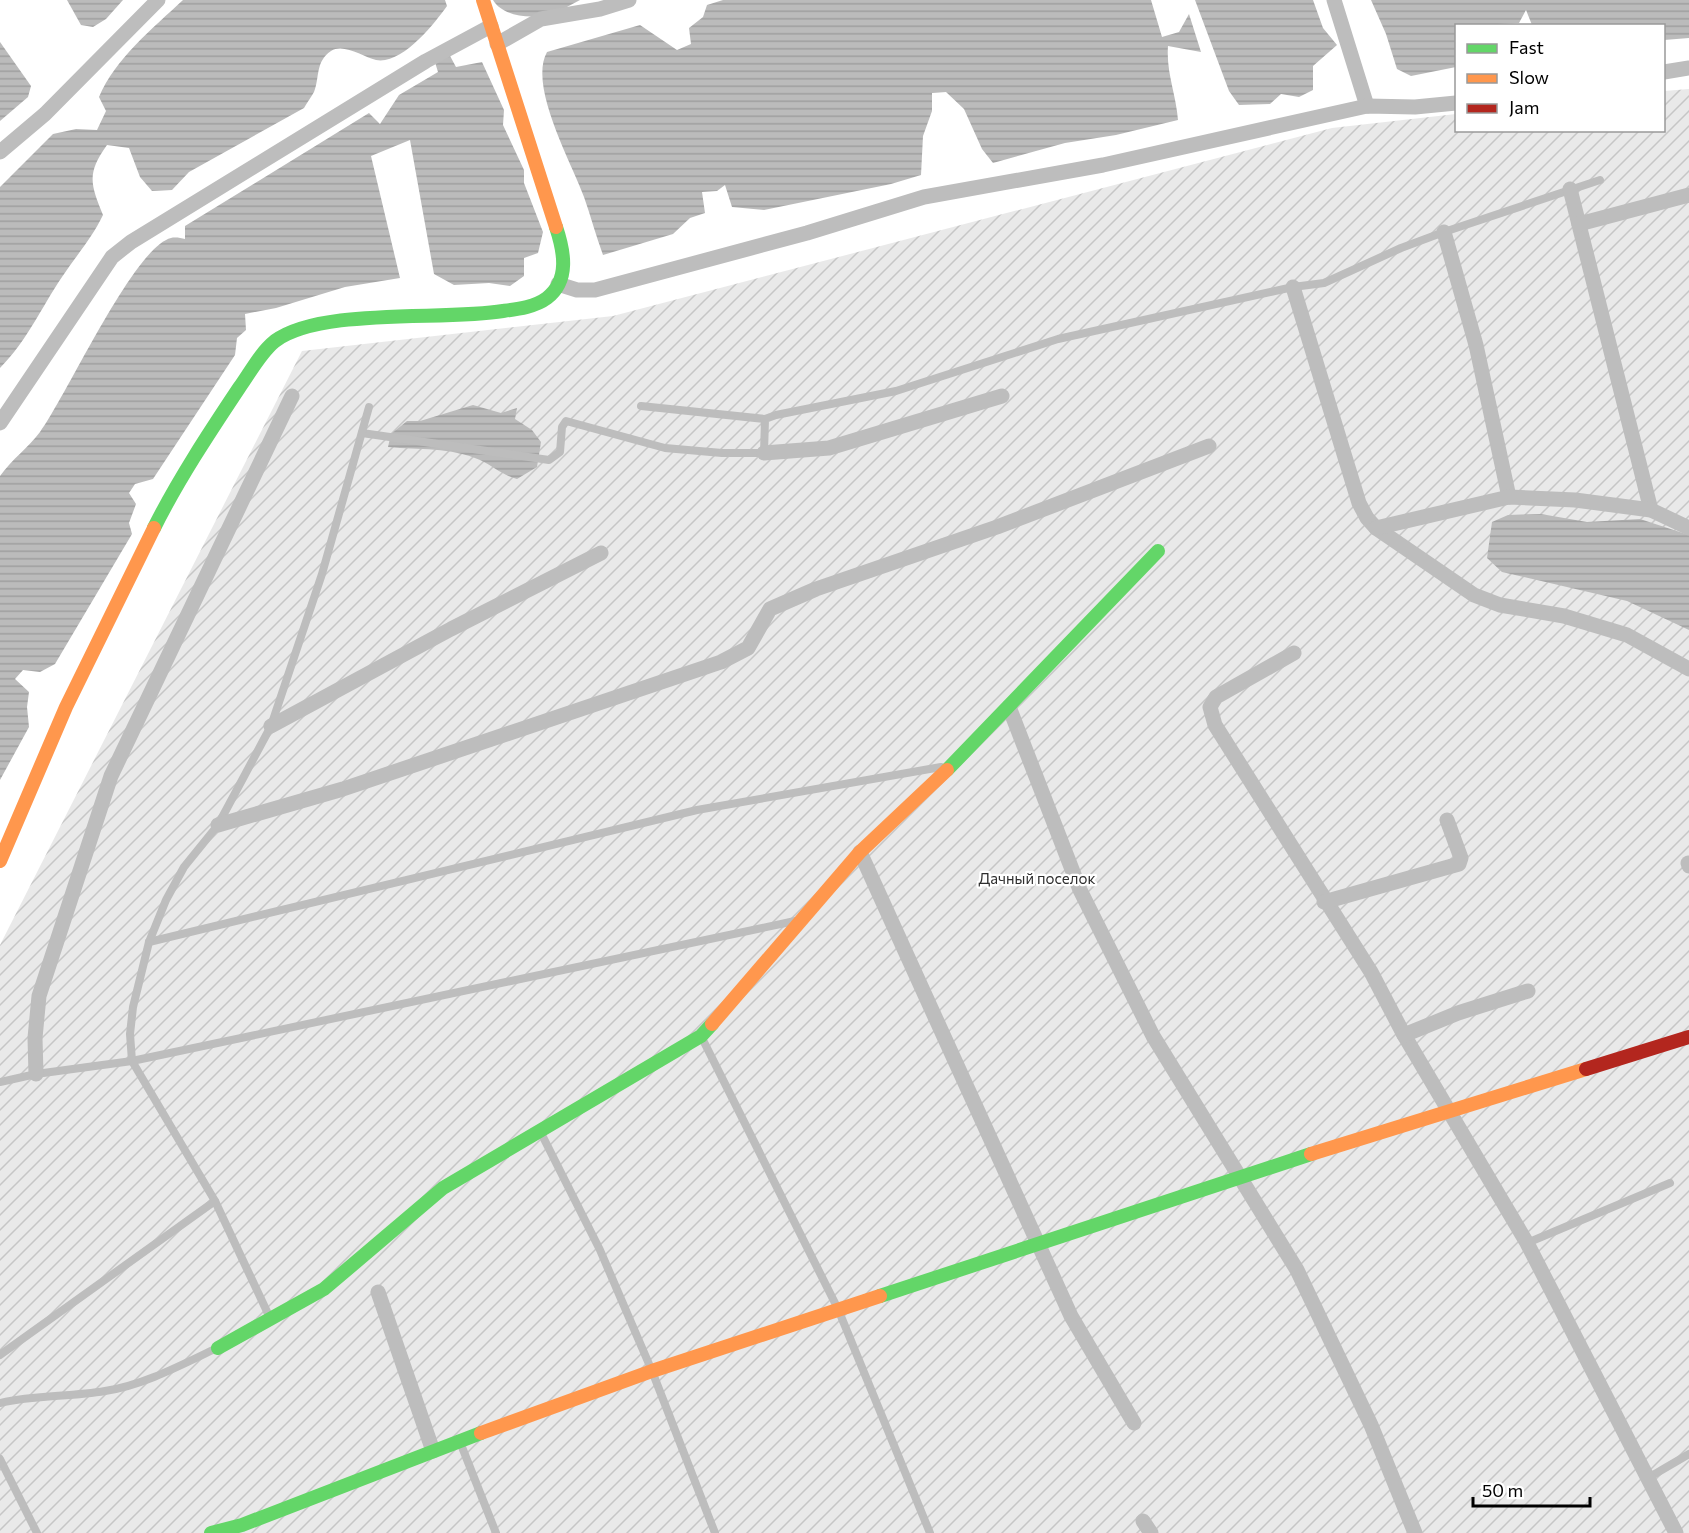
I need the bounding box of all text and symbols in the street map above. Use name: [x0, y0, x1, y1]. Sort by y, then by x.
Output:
legend: [1455, 24, 1665, 132]
text: Fast: [1509, 36, 1544, 58]
text: Slow: [1509, 66, 1549, 88]
text: Jam: [1509, 96, 1539, 118]
park label: Дачный поселок: [979, 869, 1095, 887]
scale bar: [1473, 1470, 1590, 1508]
text: 50 m: [1482, 1479, 1523, 1501]

